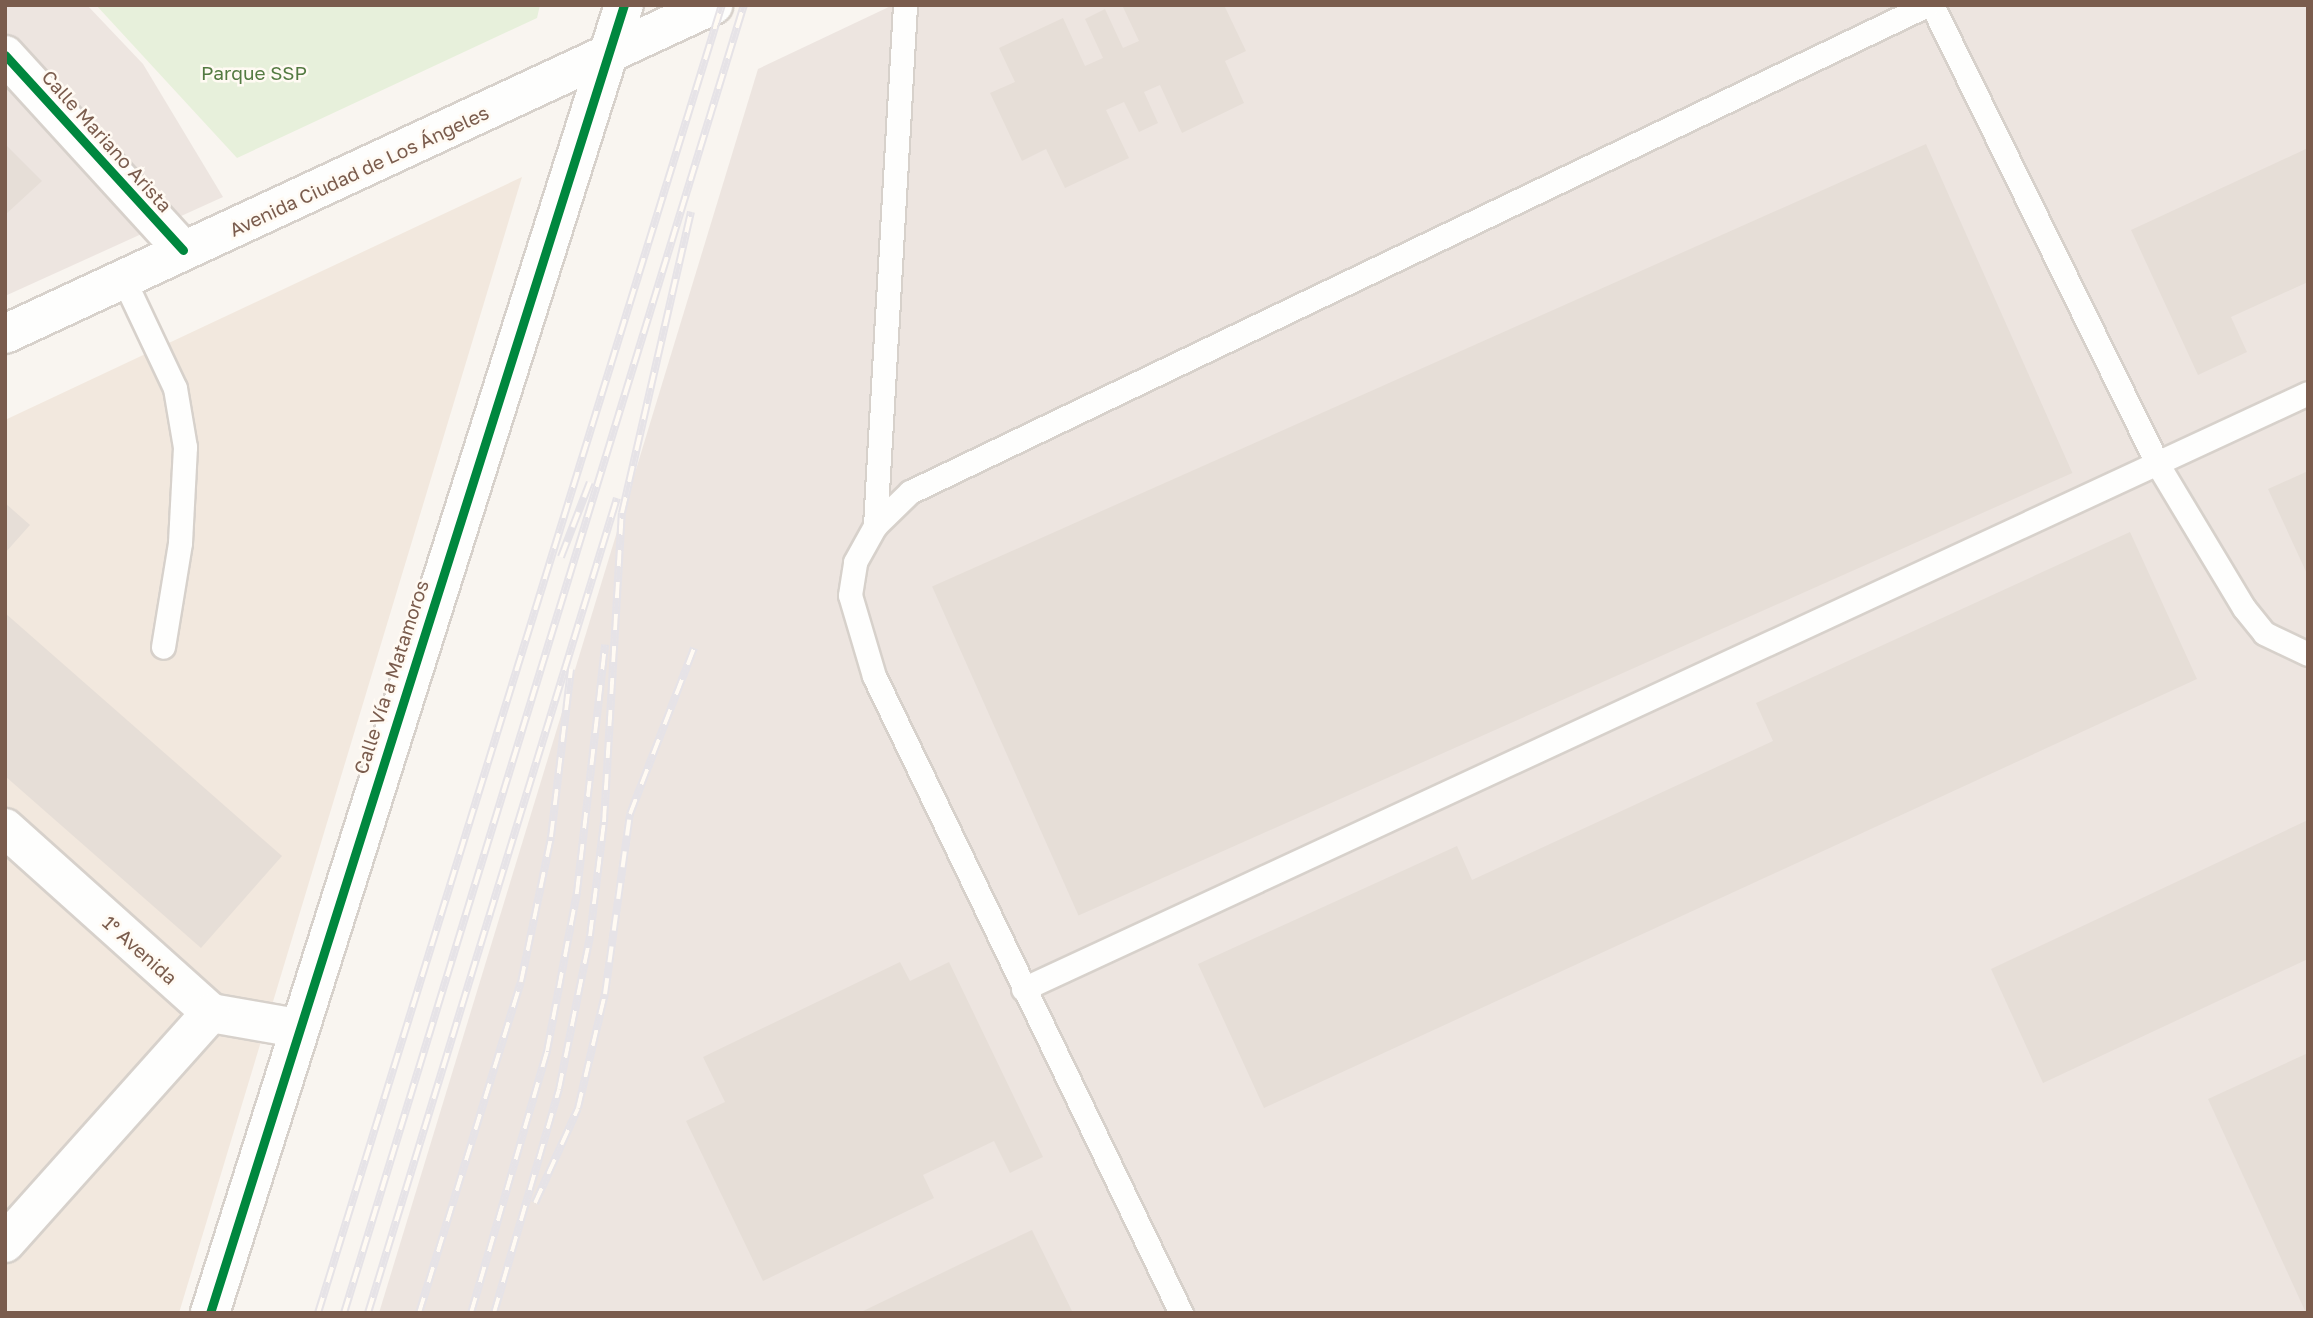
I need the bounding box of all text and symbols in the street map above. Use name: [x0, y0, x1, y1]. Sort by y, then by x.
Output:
park label: Parque SSP: [201, 62, 307, 84]
street label: Calle Mariano Arista: [37, 65, 177, 217]
street label: Avenida Ciudad de Los Ángeles: [226, 101, 492, 241]
street label: Calle Vía a Matamoros: [349, 577, 433, 777]
street label: 1° Avenida: [98, 911, 182, 989]

